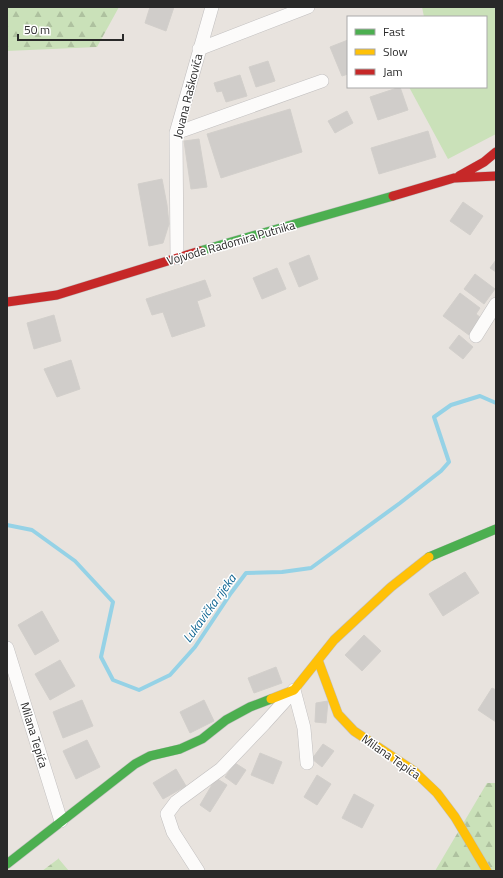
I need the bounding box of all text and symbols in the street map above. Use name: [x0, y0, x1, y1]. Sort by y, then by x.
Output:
scale bar: [18, 16, 123, 42]
legend: [347, 16, 487, 88]
text: 50 m: [24, 20, 50, 39]
text: Fast: [383, 22, 406, 41]
text: Slow: [383, 42, 408, 61]
street label: Jovana Raškovića: [168, 51, 207, 140]
text: Jam: [383, 62, 403, 81]
street label: Vojvode Radomira Putnika: [164, 215, 297, 270]
water label: Lukavička rijeka: [177, 568, 242, 646]
street label: Milana Tepića: [15, 700, 54, 770]
street label: Milana Tepića: [358, 729, 425, 784]

